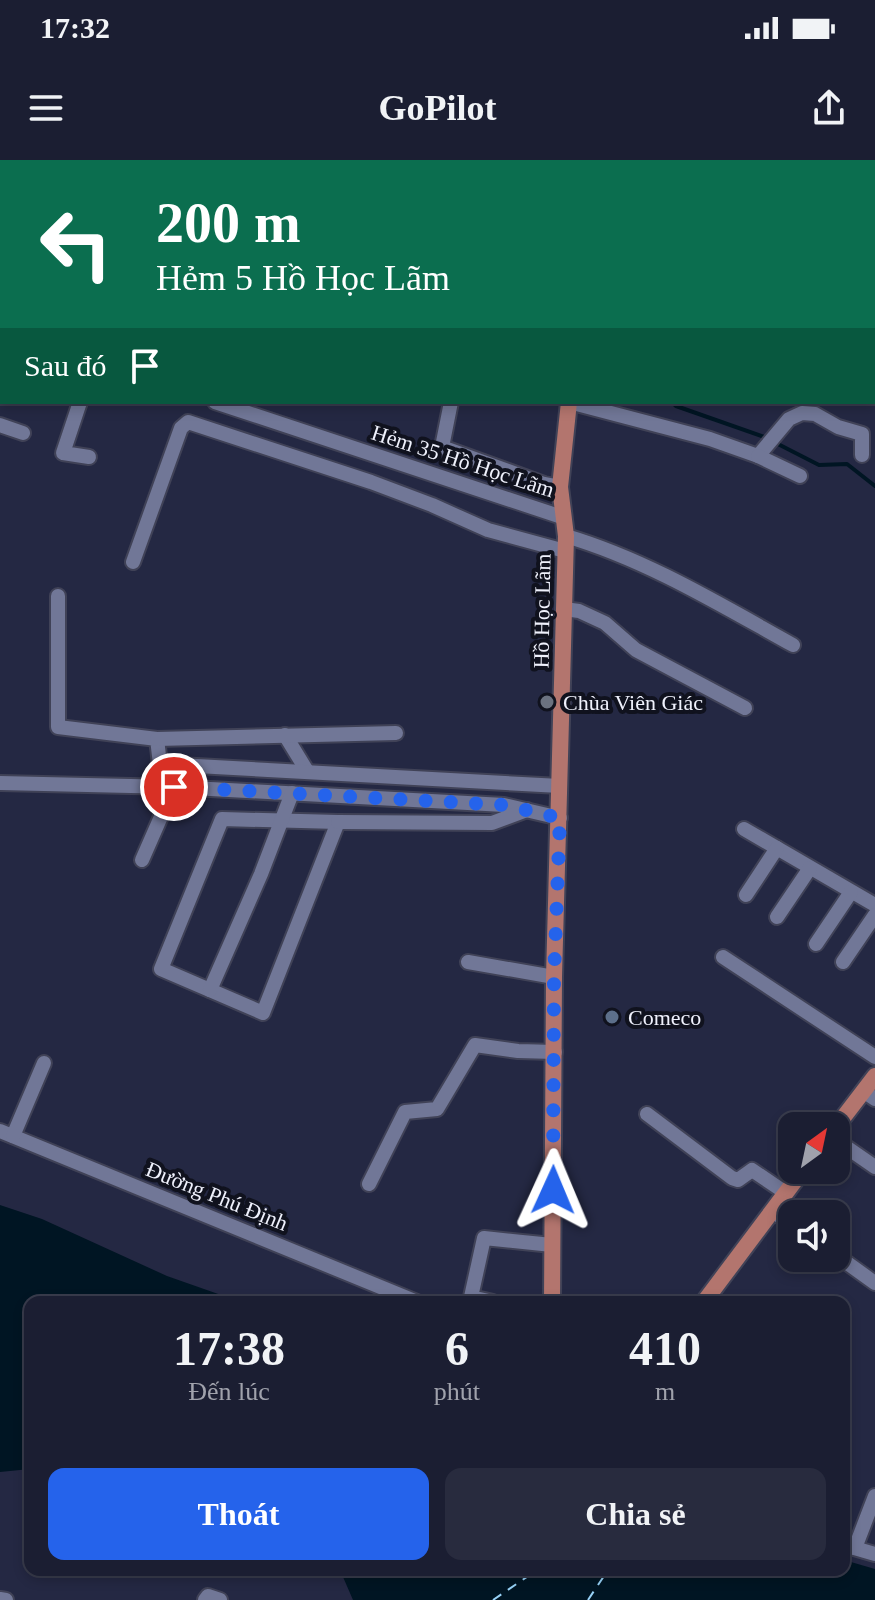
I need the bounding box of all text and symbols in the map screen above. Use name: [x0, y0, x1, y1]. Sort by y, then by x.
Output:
text: 17:32: [40, 11, 110, 44]
icon: menu: [24, 86, 68, 130]
icon: share: [807, 86, 851, 130]
text: GoPilot: [379, 88, 496, 128]
icon: left: [24, 192, 128, 296]
text: 200 m: [156, 192, 301, 254]
text: Hẻm 5 Hồ Học Lãm: [156, 258, 450, 298]
icon: arrive: [123, 344, 167, 388]
text: Sau đó: [24, 349, 107, 382]
street label: Hẻm 35 Hồ Học Lãm: [368, 420, 558, 502]
street label: Hồ Học Lãm: [528, 553, 556, 669]
place label: Chùa Viên Giác: [563, 690, 703, 715]
marker: Chùa Viên Giác: [538, 693, 556, 711]
pin: [140, 753, 208, 821]
icon: arrive: [152, 765, 196, 809]
place label: Comeco: [628, 1005, 701, 1030]
marker: Comeco: [603, 1008, 621, 1026]
north arrow: [778, 1112, 850, 1184]
map controls: [778, 1112, 850, 1272]
position arrow: [511, 1148, 595, 1232]
street label: Đường Phú Định: [142, 1156, 292, 1236]
button: sound: [778, 1200, 850, 1272]
text: 17:38: [173, 1322, 285, 1375]
text: 6: [445, 1322, 469, 1375]
text: 410: [629, 1322, 701, 1375]
text: Đến lúc: [188, 1377, 270, 1406]
text: phút: [434, 1377, 480, 1406]
text: m: [655, 1377, 675, 1406]
button: Thoát: [48, 1468, 429, 1560]
button: Chia sẻ: [445, 1468, 826, 1560]

